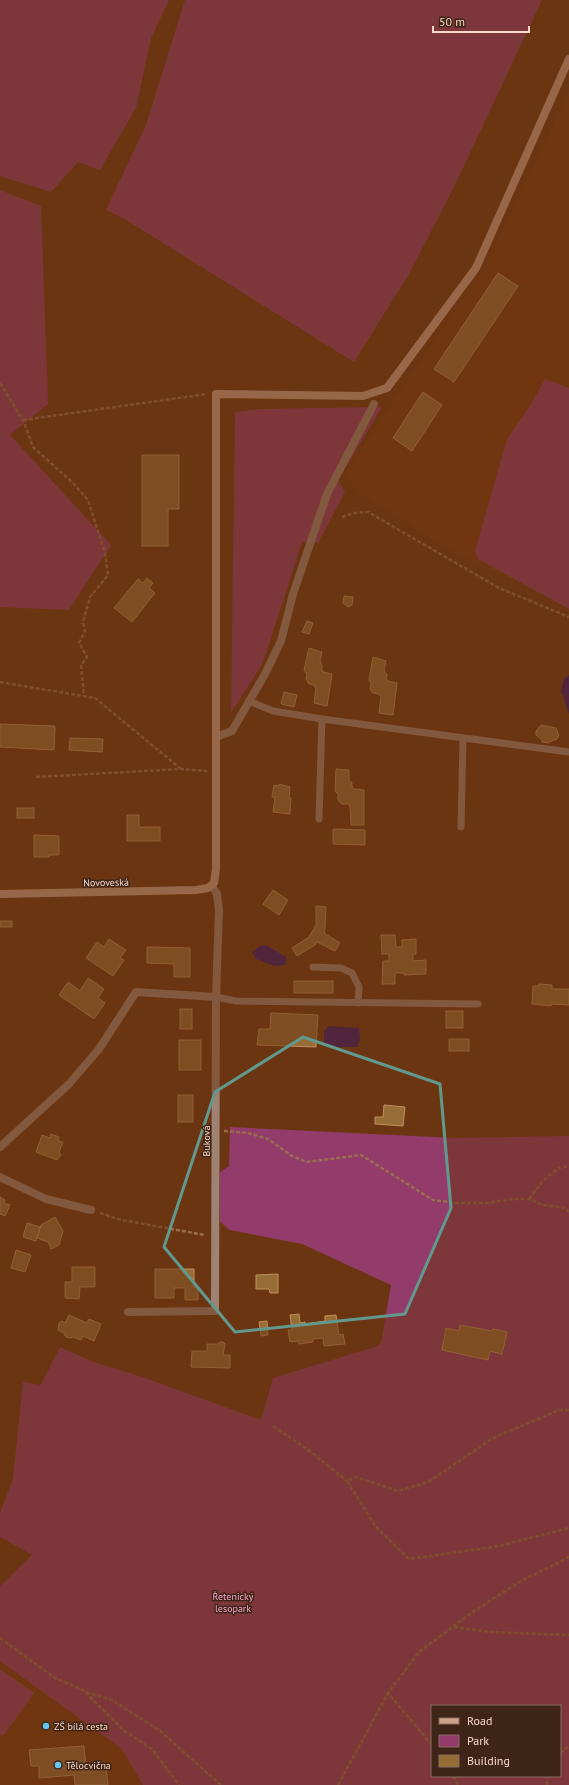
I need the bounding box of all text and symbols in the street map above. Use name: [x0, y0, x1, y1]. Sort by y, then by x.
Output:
scale bar: [433, 8, 529, 34]
text: 50 m: [439, 14, 465, 29]
street label: Novoveská: [83, 876, 129, 889]
street label: Buková: [200, 1126, 213, 1156]
park label: Řetenický lesopark: [213, 1590, 254, 1615]
legend: [431, 1705, 561, 1777]
text: Road: [467, 1713, 492, 1728]
place label: ZŠ bílá cesta: [54, 1720, 108, 1733]
marker: ZŠ bílá cesta: [41, 1721, 51, 1731]
text: Park: [467, 1733, 489, 1748]
text: Building: [467, 1753, 510, 1768]
place label: Tělocvična: [66, 1759, 111, 1772]
marker: Tělocvična: [53, 1760, 63, 1770]

